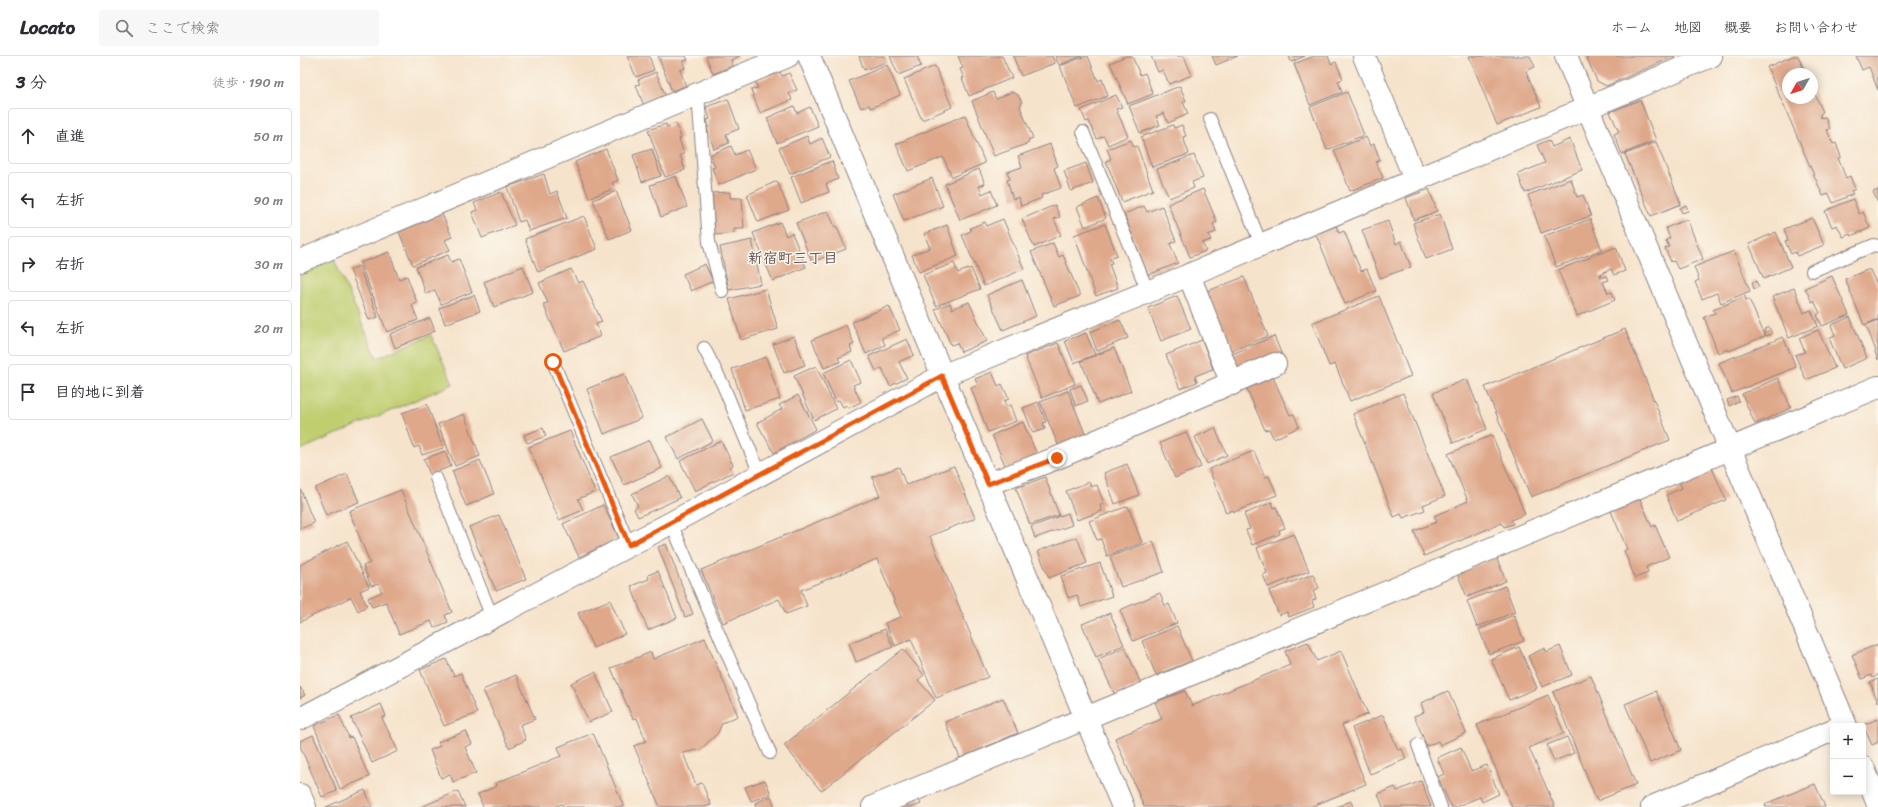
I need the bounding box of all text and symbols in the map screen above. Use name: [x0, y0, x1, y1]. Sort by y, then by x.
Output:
search box: [99, 10, 379, 46]
text: Locato: [20, 11, 75, 44]
text: ここで検索: [145, 15, 220, 41]
text: ホーム: [1611, 15, 1652, 40]
text: 地図: [1674, 15, 1702, 40]
text: 概要: [1724, 15, 1752, 40]
text: お問い合わせ: [1774, 15, 1858, 40]
icon: search: [113, 17, 135, 39]
text: 3 分: [16, 67, 47, 97]
north arrow: [1782, 68, 1818, 104]
text: 徒歩 · 190 m: [213, 71, 284, 94]
text: 直進: [55, 123, 85, 149]
icon: ahead: [17, 125, 39, 147]
text: 50 m: [253, 125, 283, 148]
text: 左折: [55, 187, 85, 213]
icon: left: [17, 189, 39, 211]
text: 90 m: [253, 189, 283, 212]
district label: 新宿町三丁目: [748, 245, 838, 271]
text: 右折: [55, 251, 85, 277]
icon: right: [17, 253, 39, 275]
text: 30 m: [254, 253, 283, 276]
text: 左折: [55, 315, 85, 341]
icon: left: [17, 317, 39, 339]
text: 20 m: [254, 317, 283, 340]
route start: [544, 353, 562, 371]
text: 目的地に到着: [55, 379, 145, 405]
icon: arrive: [17, 381, 39, 403]
route end: [1048, 449, 1066, 467]
map controls: [1830, 723, 1866, 795]
button: +: [1830, 723, 1866, 759]
button: −: [1830, 759, 1866, 795]

